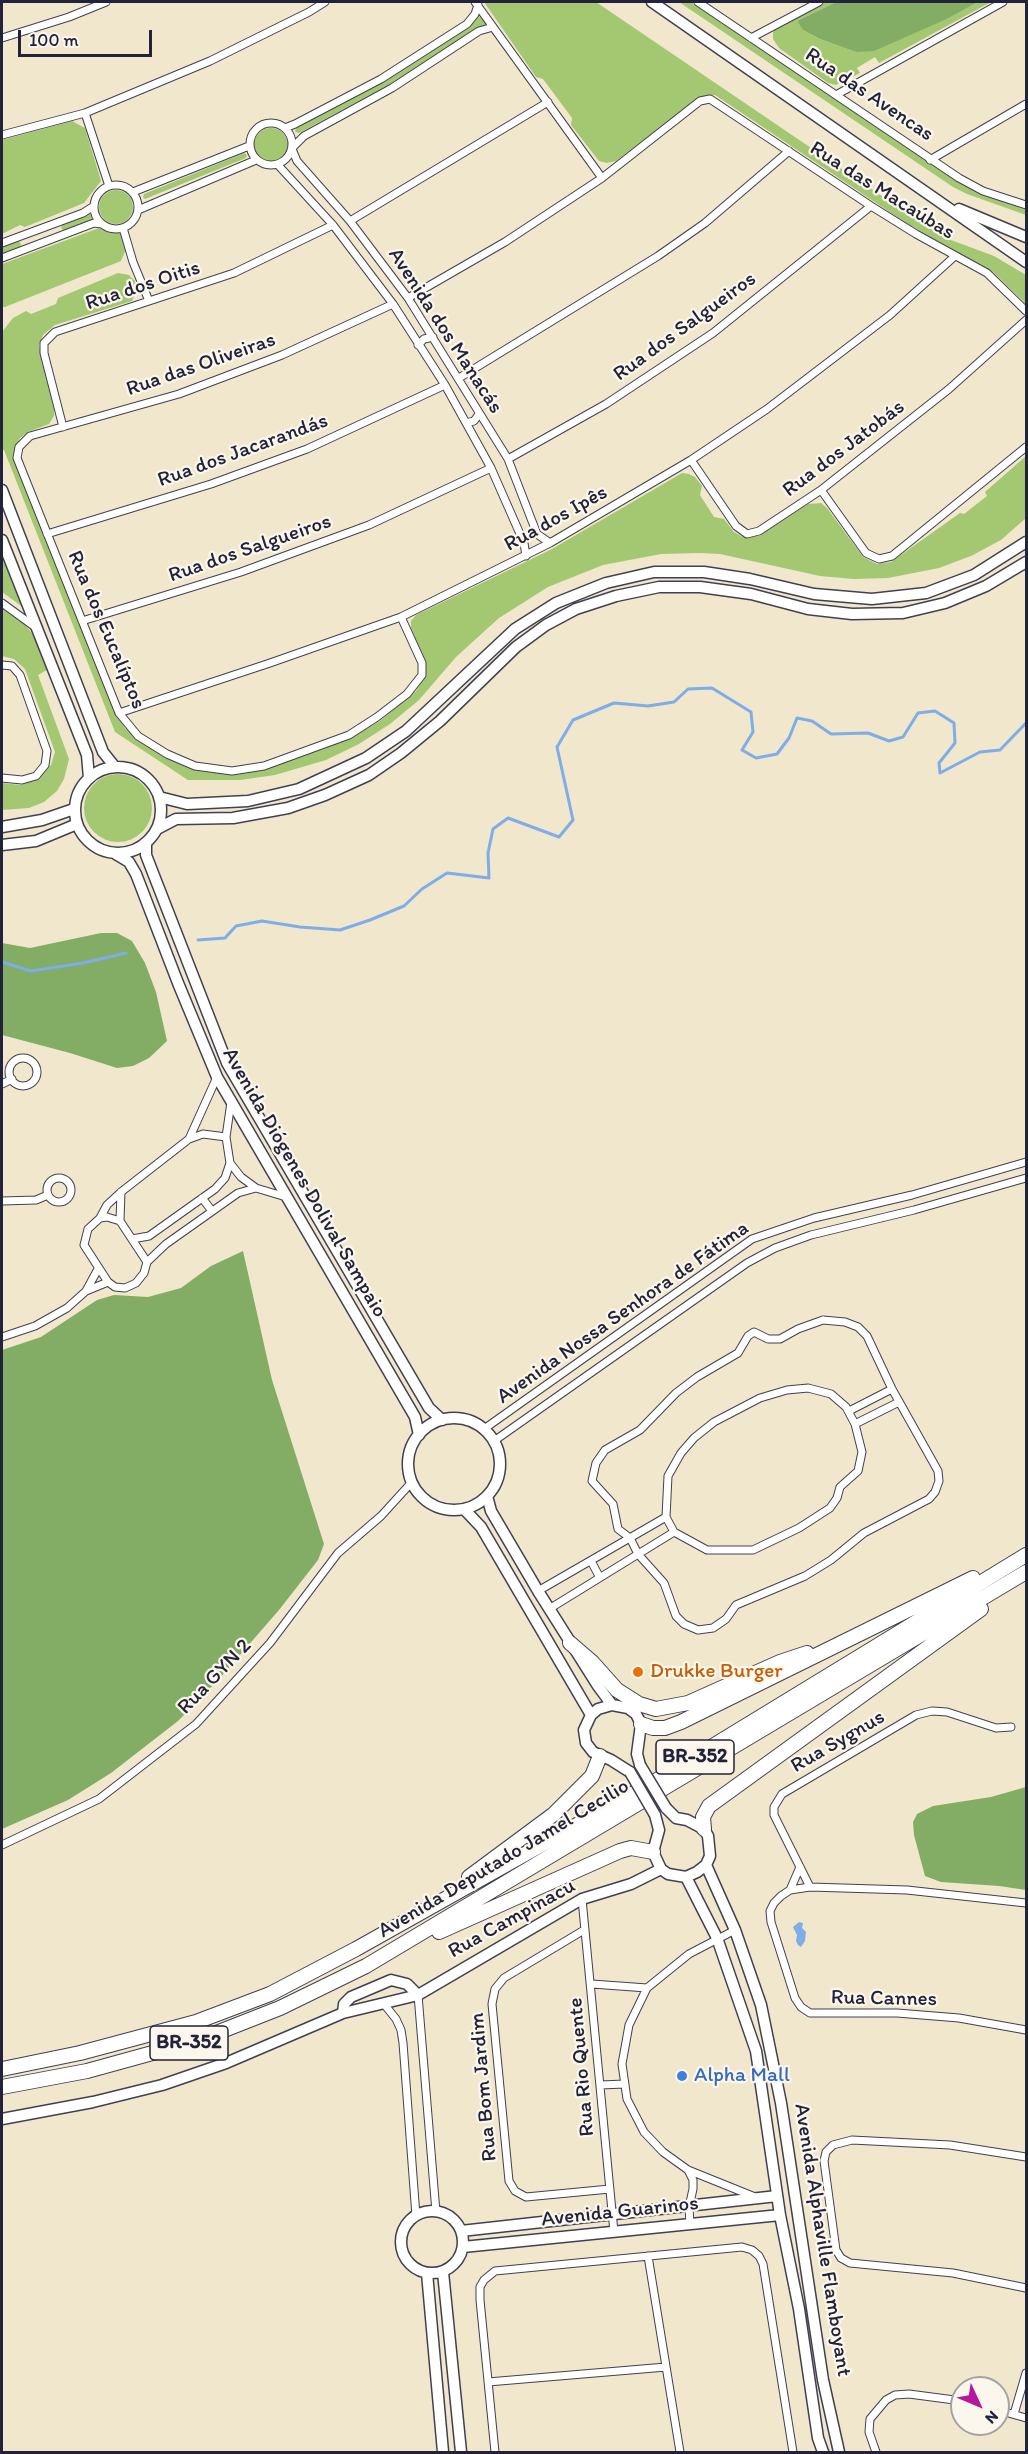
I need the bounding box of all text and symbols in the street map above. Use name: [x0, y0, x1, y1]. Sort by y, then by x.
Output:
scale bar: [21, 18, 154, 56]
text: 100 m: [29, 29, 79, 51]
street label: Rua das Avencas: [800, 43, 938, 147]
street label: Rua das Macaúbas: [805, 136, 959, 246]
street label: Avenida dos Manacás: [382, 243, 508, 419]
street label: Rua dos Oitis: [83, 256, 203, 316]
street label: Rua dos Salgueiros: [609, 267, 761, 387]
street label: Rua das Oliveiras: [123, 328, 279, 402]
street label: Rua dos Jatobás: [778, 395, 910, 503]
street label: Rua dos Jacarandás: [154, 408, 332, 494]
street label: Rua dos Ipês: [500, 480, 612, 558]
street label: Rua dos Salgueiros: [165, 509, 335, 589]
street label: Rua dos Eucalíptos: [61, 547, 151, 713]
street label: Avenida Diógenes Dolival Sampaio: [216, 1044, 392, 1322]
street label: Avenida Nossa Senhora de Fátima: [492, 1216, 754, 1410]
street label: Rua GYN 2: [173, 1634, 257, 1720]
place label: Drukke Burger: [650, 1659, 783, 1685]
marker: Drukke Burger: [631, 1665, 645, 1679]
street label: Rua Sygnus: [786, 1705, 890, 1779]
road number: BR-352: [656, 1740, 734, 1774]
street label: Avenida Deputado Jamel Cecilio: [374, 1774, 634, 1944]
street label: Rua Campinacu: [444, 1874, 580, 1964]
street label: Rua Cannes: [831, 1985, 937, 2013]
street label: Rua Rio Quente: [563, 1996, 601, 2138]
street label: Rua Bom Jardim: [465, 2011, 503, 2163]
road number: BR-352: [150, 2026, 228, 2060]
place label: Alpha Mall: [694, 2063, 790, 2089]
marker: Alpha Mall: [675, 2069, 689, 2083]
street label: Avenida Alphaville Flamboyant: [788, 2102, 856, 2378]
street label: Avenida Guarinos: [540, 2191, 700, 2233]
north arrow: [950, 2376, 1010, 2436]
text: N: [981, 2407, 1002, 2428]

